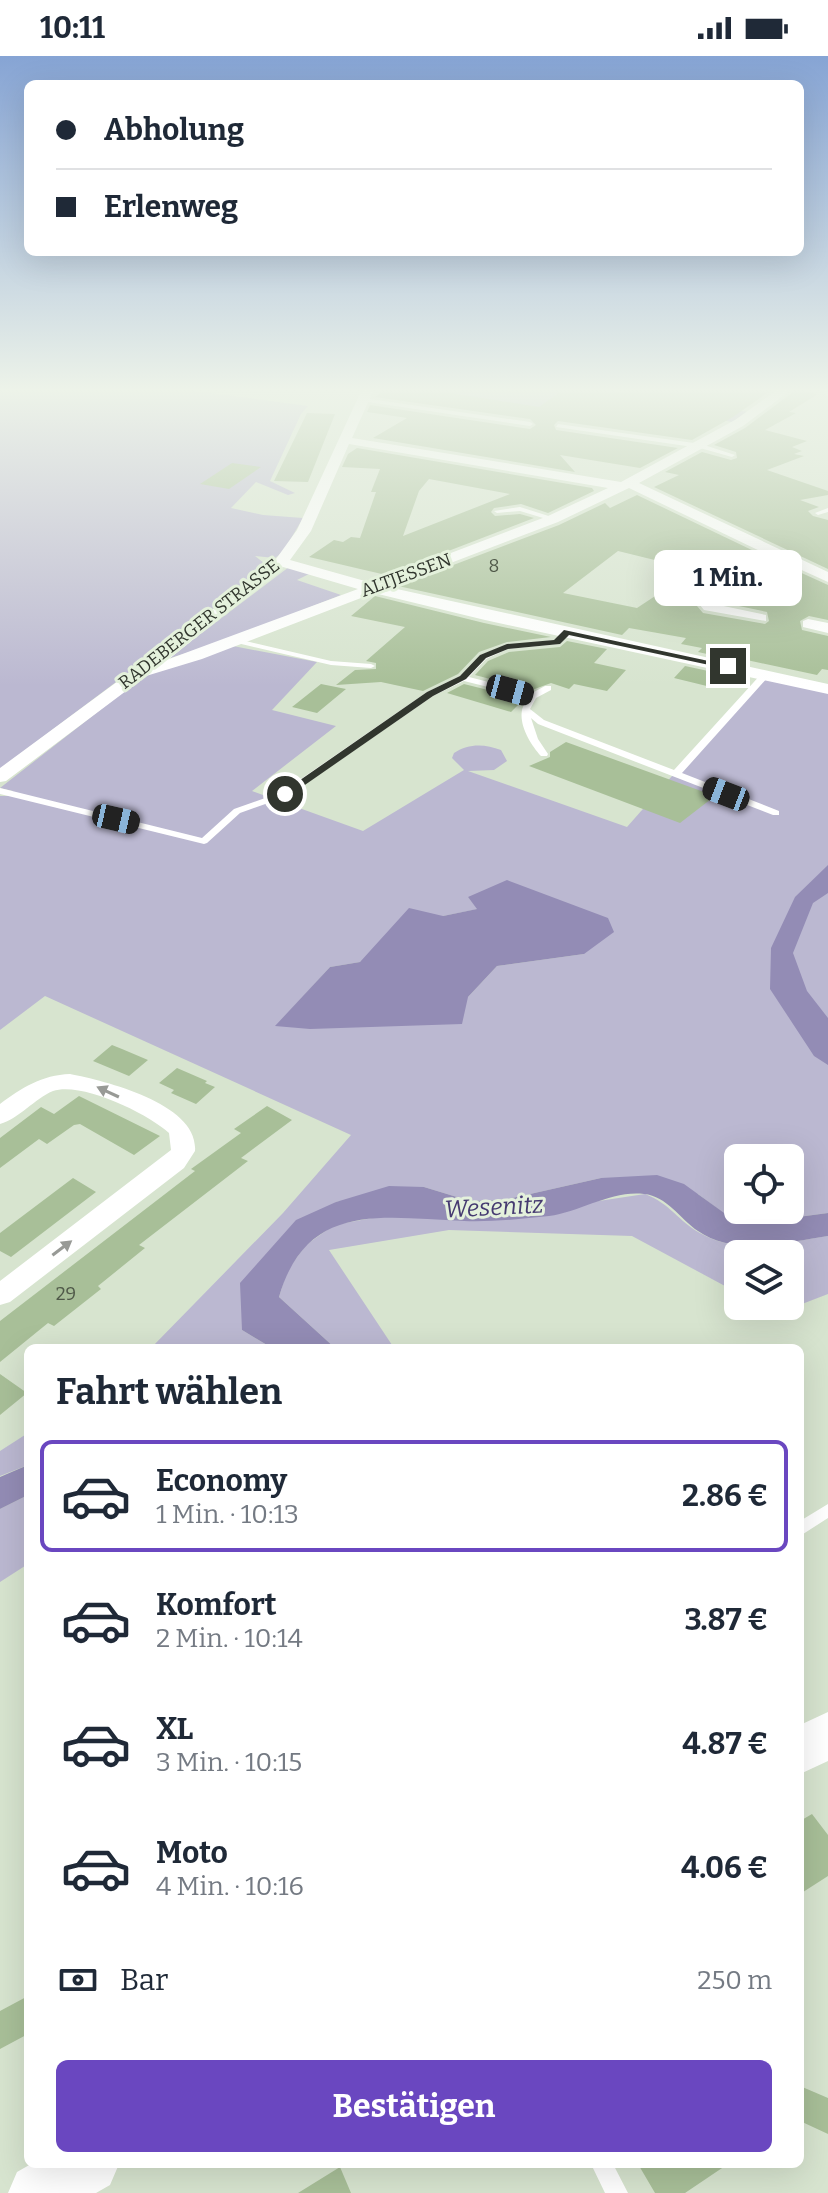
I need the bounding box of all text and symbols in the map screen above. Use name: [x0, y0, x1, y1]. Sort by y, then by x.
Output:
text: 10:11: [40, 10, 105, 46]
text: Abholung: [104, 112, 244, 148]
text: Erlenweg: [104, 189, 238, 225]
street label: ALTJESSEN: [358, 548, 454, 602]
callout: 1 Min.: [654, 550, 802, 606]
street label: RADEBERGER STRASSE: [114, 554, 284, 694]
house number: 8: [489, 555, 499, 577]
text: 1 Min.: [693, 562, 763, 593]
route end: [710, 648, 746, 684]
car: [484, 672, 536, 708]
car: [699, 774, 753, 814]
route start: [267, 776, 303, 812]
car: [90, 802, 142, 836]
one-way arrow: [96, 1085, 119, 1099]
map controls: [724, 1144, 804, 1320]
button: locate: [724, 1144, 804, 1224]
water label: Wesenitz: [444, 1190, 544, 1224]
button: layers: [724, 1240, 804, 1320]
one-way arrow: [52, 1241, 72, 1257]
house number: 29: [56, 1283, 76, 1305]
text: Fahrt wählen: [56, 1370, 282, 1414]
icon: car: [60, 1460, 132, 1532]
text: Economy: [156, 1463, 287, 1499]
text: 2.86 €: [682, 1478, 768, 1514]
text: 1 Min. · 10:13: [156, 1499, 299, 1530]
icon: car: [60, 1584, 132, 1656]
text: Komfort: [156, 1587, 277, 1623]
text: 3.87 €: [684, 1602, 768, 1638]
text: 2 Min. · 10:14: [156, 1623, 303, 1654]
icon: car: [60, 1708, 132, 1780]
text: XL: [156, 1711, 193, 1747]
text: 4.87 €: [682, 1726, 768, 1762]
text: 3 Min. · 10:15: [156, 1747, 302, 1778]
icon: car: [60, 1832, 132, 1904]
text: Moto: [156, 1835, 228, 1871]
text: 4.06 €: [681, 1850, 768, 1886]
text: 4 Min. · 10:16: [156, 1871, 304, 1902]
icon: cash: [56, 1958, 100, 2002]
text: Bar: [120, 1962, 168, 1998]
text: 250 m: [697, 1965, 772, 1996]
button: Bestätigen: [56, 2060, 772, 2152]

